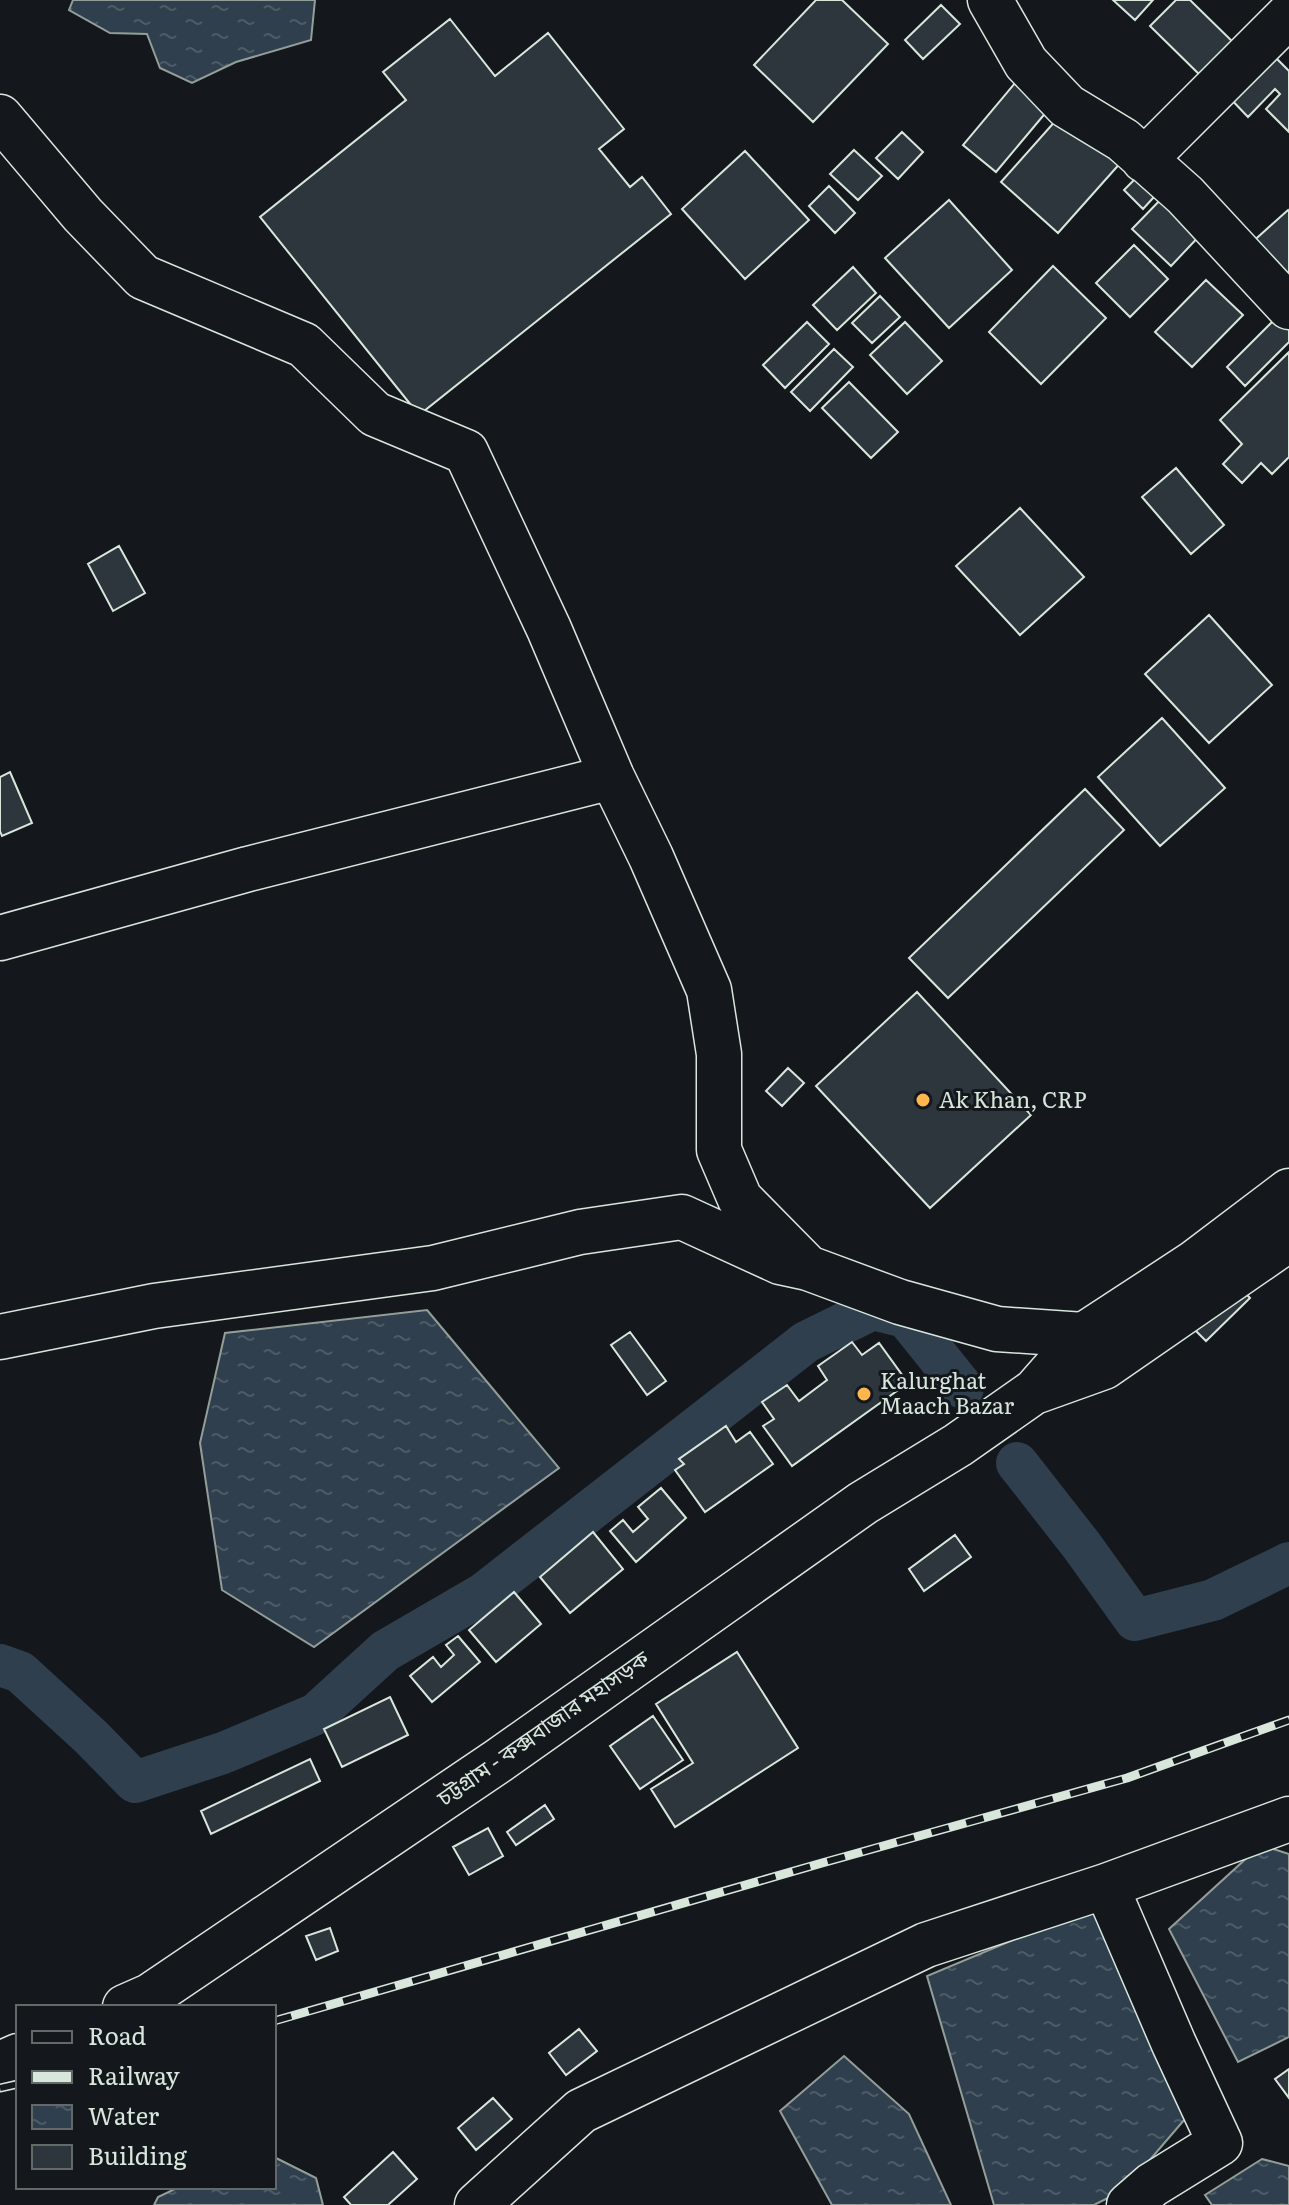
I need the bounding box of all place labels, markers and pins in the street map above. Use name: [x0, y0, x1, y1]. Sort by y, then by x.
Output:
place label: Ak Khan, CRP: [939, 1082, 1087, 1115]
marker: Ak Khan, CRP: [914, 1091, 932, 1109]
place label: Kalurghat Maach Bazar: [880, 1363, 1015, 1421]
marker: Kalurghat Maach Bazar: [855, 1385, 873, 1403]

